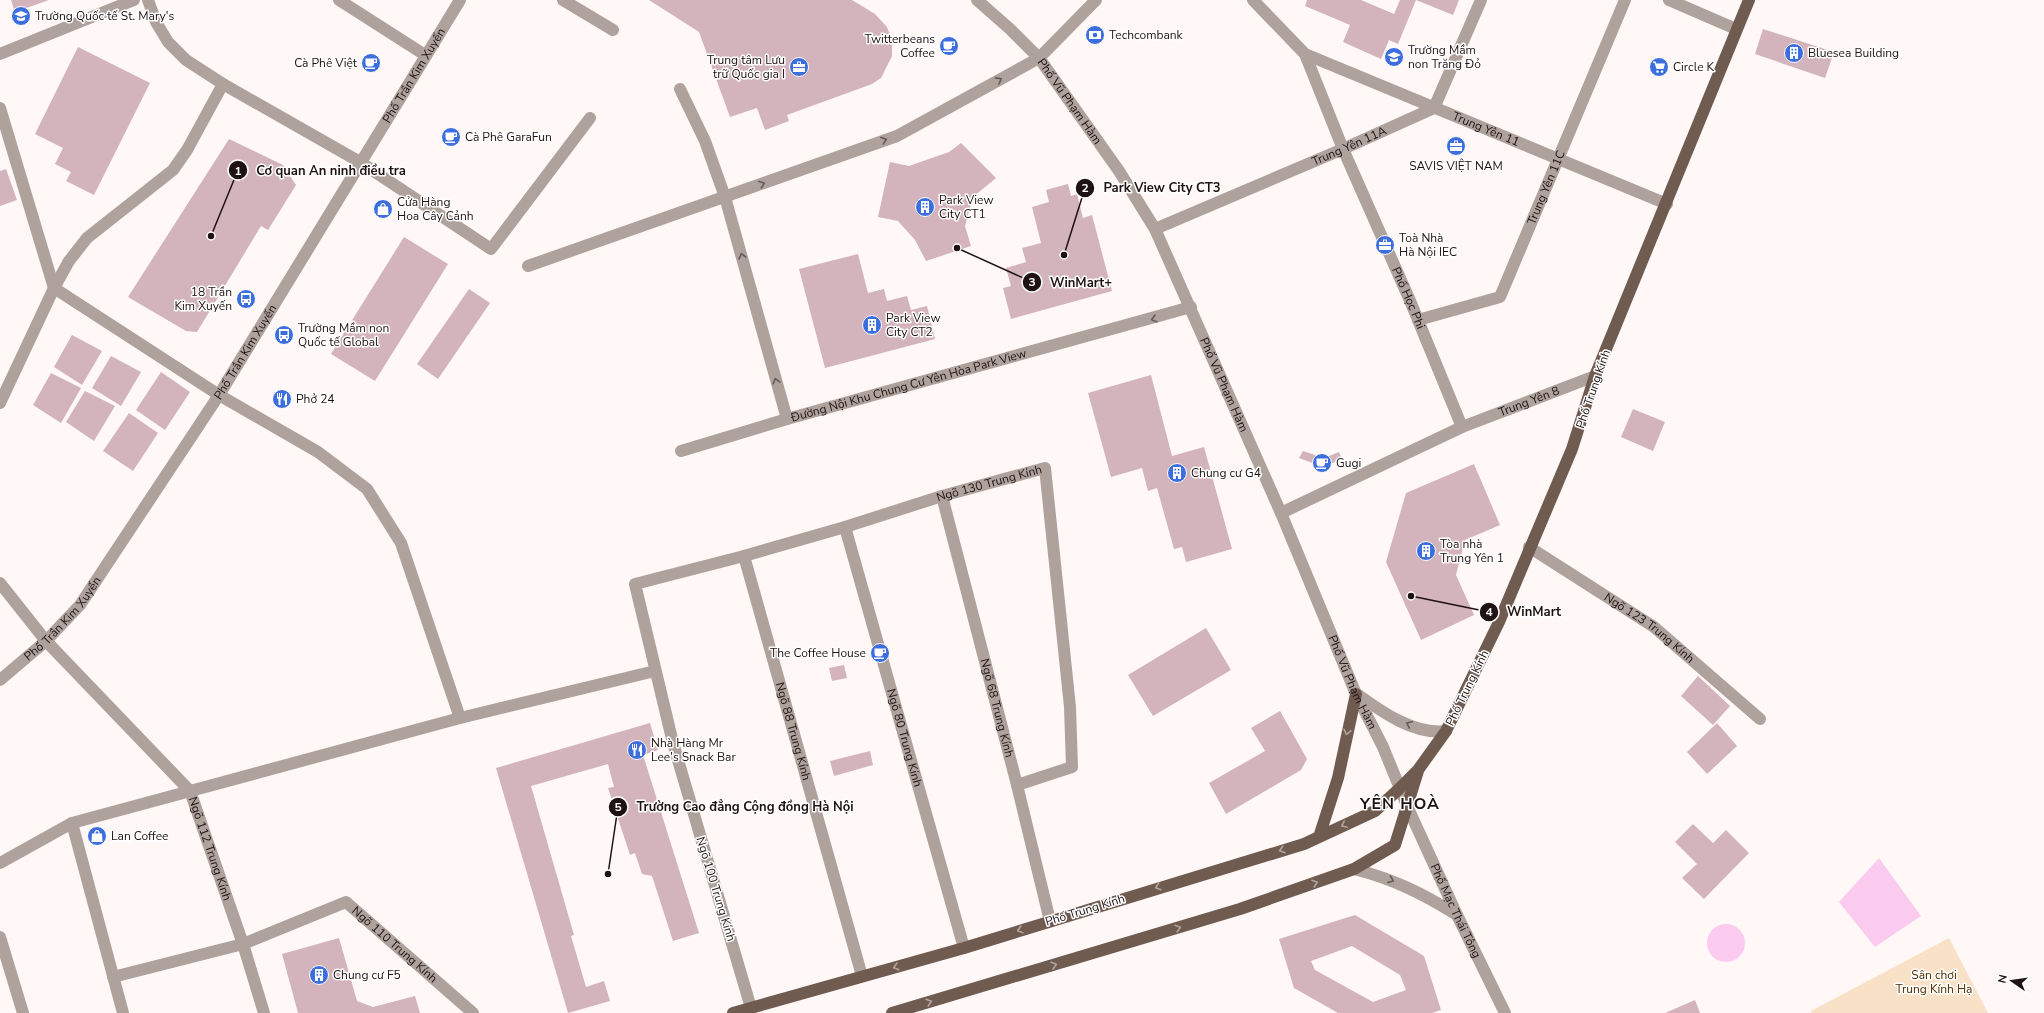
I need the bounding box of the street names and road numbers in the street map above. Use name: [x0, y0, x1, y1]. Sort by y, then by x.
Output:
street label: Phố Trần Kim Xuyến: [379, 25, 449, 126]
street label: Phố Vũ Phạm Hàm: [1034, 55, 1106, 147]
street label: Trung Yên 11: [1450, 108, 1522, 150]
street label: Trung Yên 11A: [1309, 122, 1389, 169]
street label: Trung Yên 11C: [1523, 148, 1569, 227]
street label: Phố Học Phi: [1388, 264, 1429, 331]
street label: Phố Trần Kim Xuyến: [210, 301, 280, 403]
street label: Phố Vũ Phạm Hàm: [1196, 335, 1252, 434]
street label: Đường Nội Khu Chung Cư Yên Hòa Park View: [788, 345, 1028, 426]
street label: Phố Trung Kính: [1572, 347, 1614, 431]
street label: Trung Yên 8: [1496, 382, 1562, 420]
street label: Ngõ 130 Trung Kính: [934, 461, 1044, 505]
street label: Phố Trần Kim Xuyến: [21, 573, 105, 664]
street label: Ngõ 123 Trung Kính: [1601, 589, 1698, 666]
street label: Phố Vũ Phạm Hàm: [1324, 633, 1381, 732]
street label: Phố Trung Kính: [1442, 647, 1492, 729]
street label: Ngõ 68 Trung Kính: [977, 657, 1018, 759]
street label: Ngõ 88 Trung Kính: [772, 680, 815, 782]
street label: Ngõ 80 Trung Kính: [883, 687, 926, 789]
street label: Ngõ 112 Trung Kính: [185, 795, 235, 903]
street label: Ngõ 100 Trung Kính: [692, 835, 740, 943]
street label: Phố Mạc Thái Tông: [1427, 861, 1485, 961]
street label: Phố Trung Kính: [1043, 890, 1127, 930]
street label: Ngõ 110 Trung Kính: [348, 903, 441, 986]

